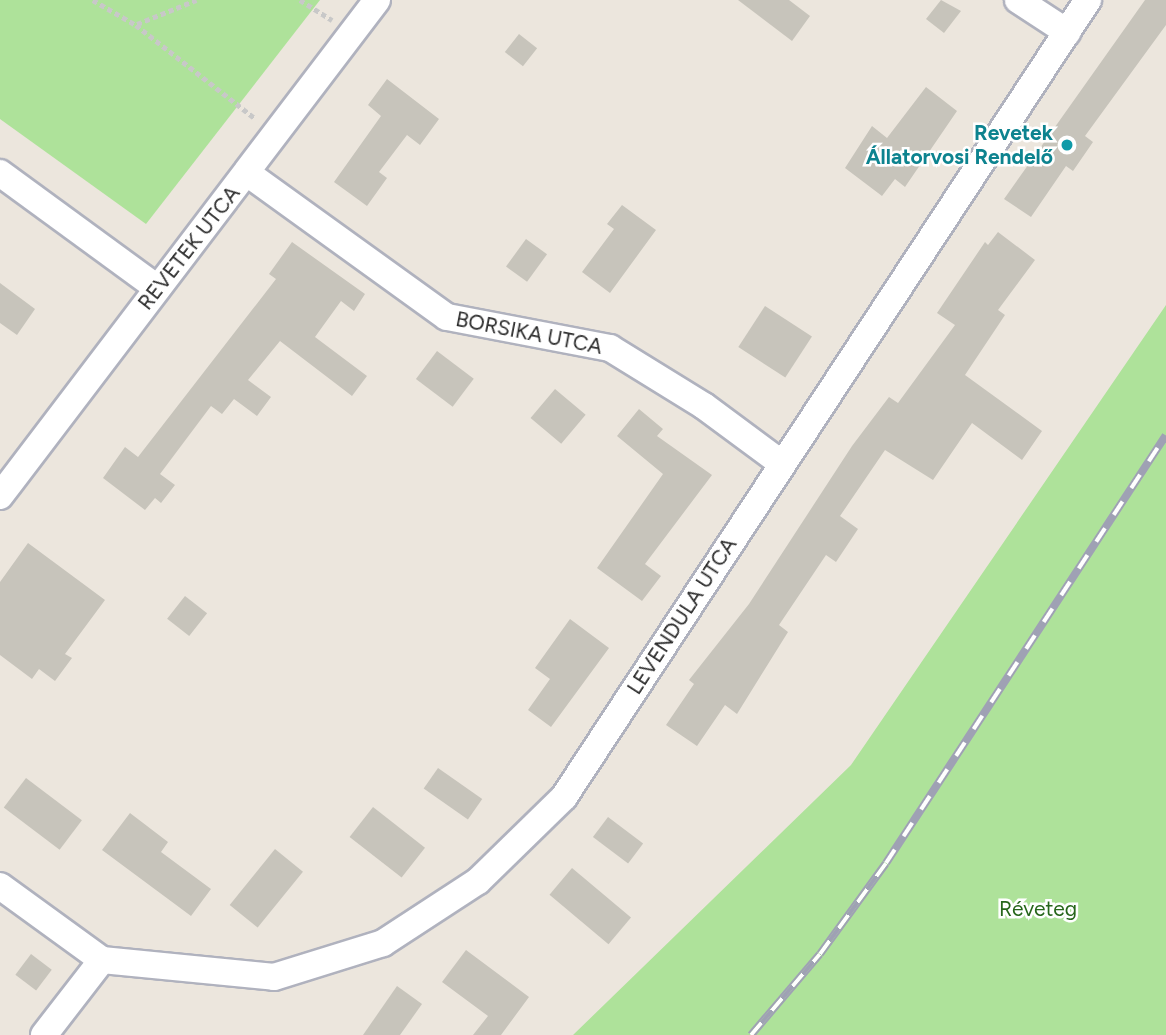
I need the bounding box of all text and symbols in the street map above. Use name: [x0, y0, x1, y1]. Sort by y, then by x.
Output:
place label: Revetek Állatorvosi Rendelő: [866, 120, 1053, 170]
marker: Revetek Állatorvosi Rendelő: [1059, 137, 1075, 153]
street label: REVETEK UTCA: [133, 181, 245, 315]
street label: BORSIKA UTCA: [454, 306, 604, 360]
street label: LEVENDULA UTCA: [622, 533, 742, 699]
park label: Réveteg: [999, 896, 1077, 922]

